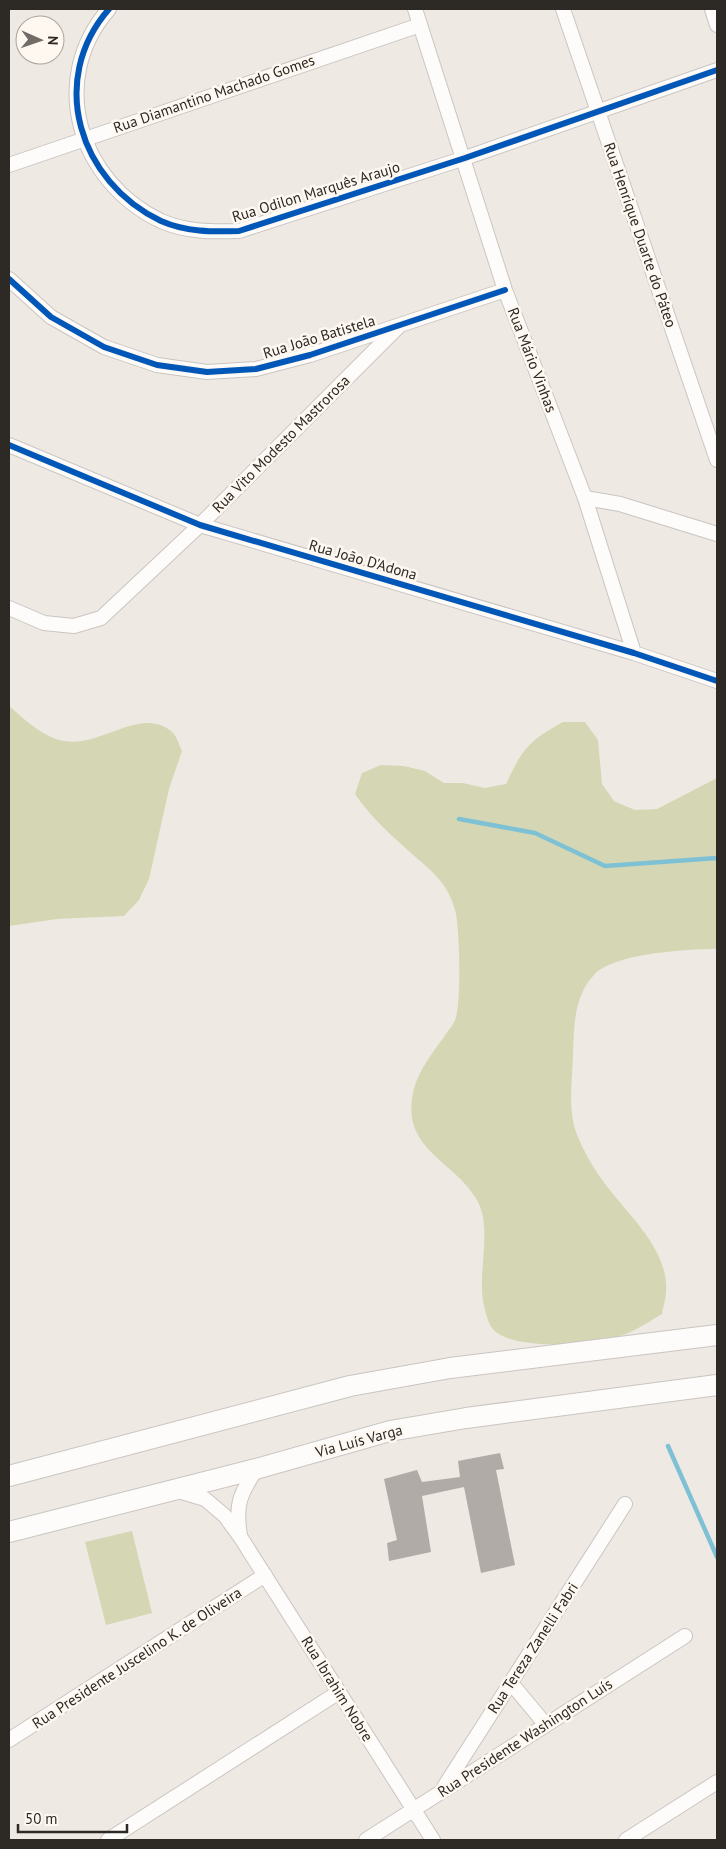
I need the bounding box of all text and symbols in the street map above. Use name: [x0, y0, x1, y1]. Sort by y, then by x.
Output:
north arrow: [15, 15, 65, 65]
text: N: [44, 36, 62, 45]
street label: Rua Diamantino Machado Gomes: [111, 50, 317, 137]
street label: Rua Henrique Duarte do Páteo: [600, 140, 681, 330]
street label: Rua Odilon Marquês Araujo: [230, 157, 402, 226]
street label: Rua Mário Vinhas: [504, 305, 561, 415]
street label: Rua João Batistela: [261, 310, 377, 363]
street label: Rua Vito Modesto Mastrorosa: [208, 371, 353, 516]
street label: Rua João D'Adona: [307, 535, 419, 584]
street label: Via Luís Varga: [312, 1420, 404, 1461]
street label: Rua Tereza Zanelli Fabri: [483, 1579, 582, 1717]
street label: Rua Presidente Juscelino K. de Oliveira: [28, 1583, 245, 1733]
street label: Rua Ibrahim Nobre: [297, 1633, 377, 1745]
street label: Rua Presidente Washington Luís: [434, 1674, 616, 1801]
scale bar: [18, 1802, 126, 1834]
text: 50 m: [25, 1809, 58, 1828]

